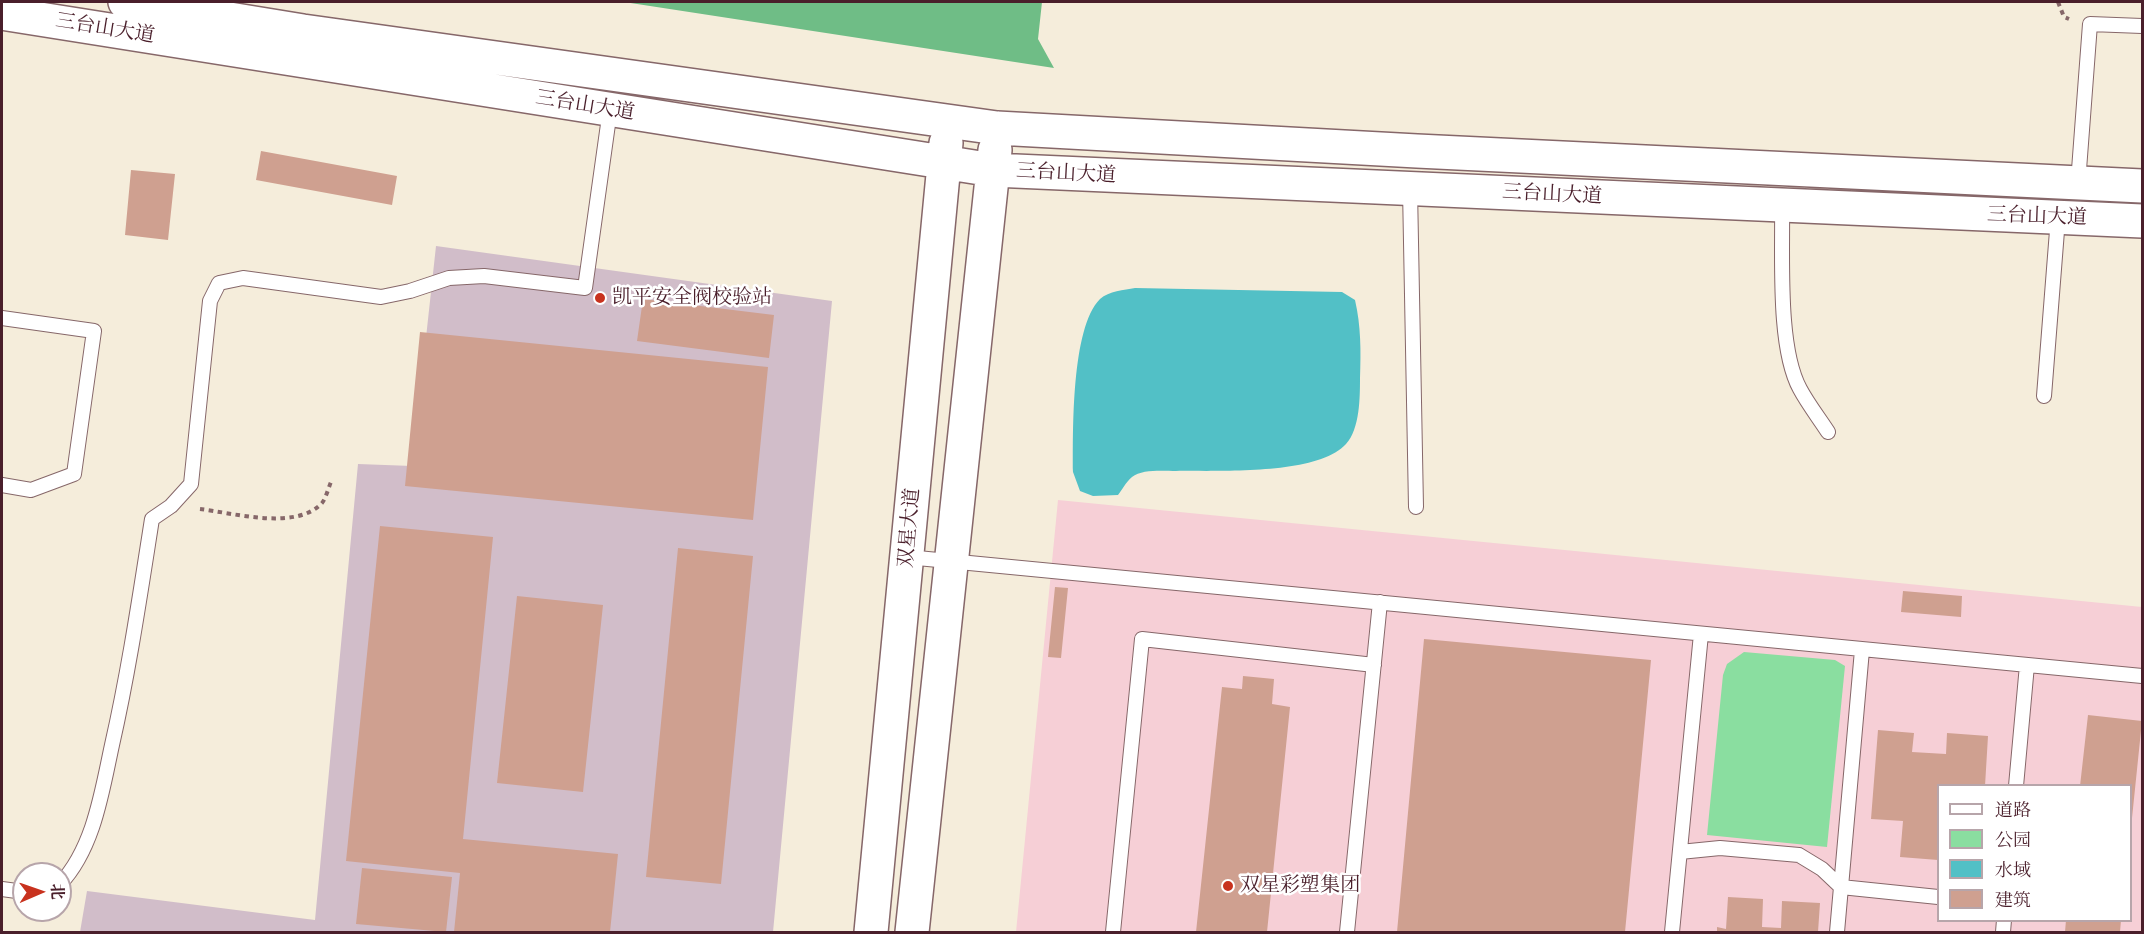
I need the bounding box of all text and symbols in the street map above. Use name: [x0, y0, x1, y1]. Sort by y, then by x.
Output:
street label: 三台山大道: [54, 9, 156, 49]
street label: 三台山大道: [534, 86, 636, 126]
street label: 三台山大道: [1015, 159, 1117, 189]
street label: 三台山大道: [1501, 180, 1603, 210]
street label: 三台山大道: [1987, 203, 2087, 231]
place label: 凯平安全阀校验站: [612, 286, 772, 310]
marker: 凯平安全阀校验站: [593, 291, 607, 305]
street label: 双星大道: [895, 487, 925, 569]
legend: [1937, 784, 2132, 922]
text: 道路: [1995, 796, 2031, 823]
text: 公园: [1995, 826, 2031, 853]
text: 水域: [1995, 856, 2031, 883]
north arrow: [12, 862, 72, 922]
place label: 双星彩塑集团: [1240, 874, 1360, 898]
marker: 双星彩塑集团: [1221, 879, 1235, 893]
text: 北: [46, 883, 70, 900]
text: 建筑: [1995, 886, 2031, 913]

